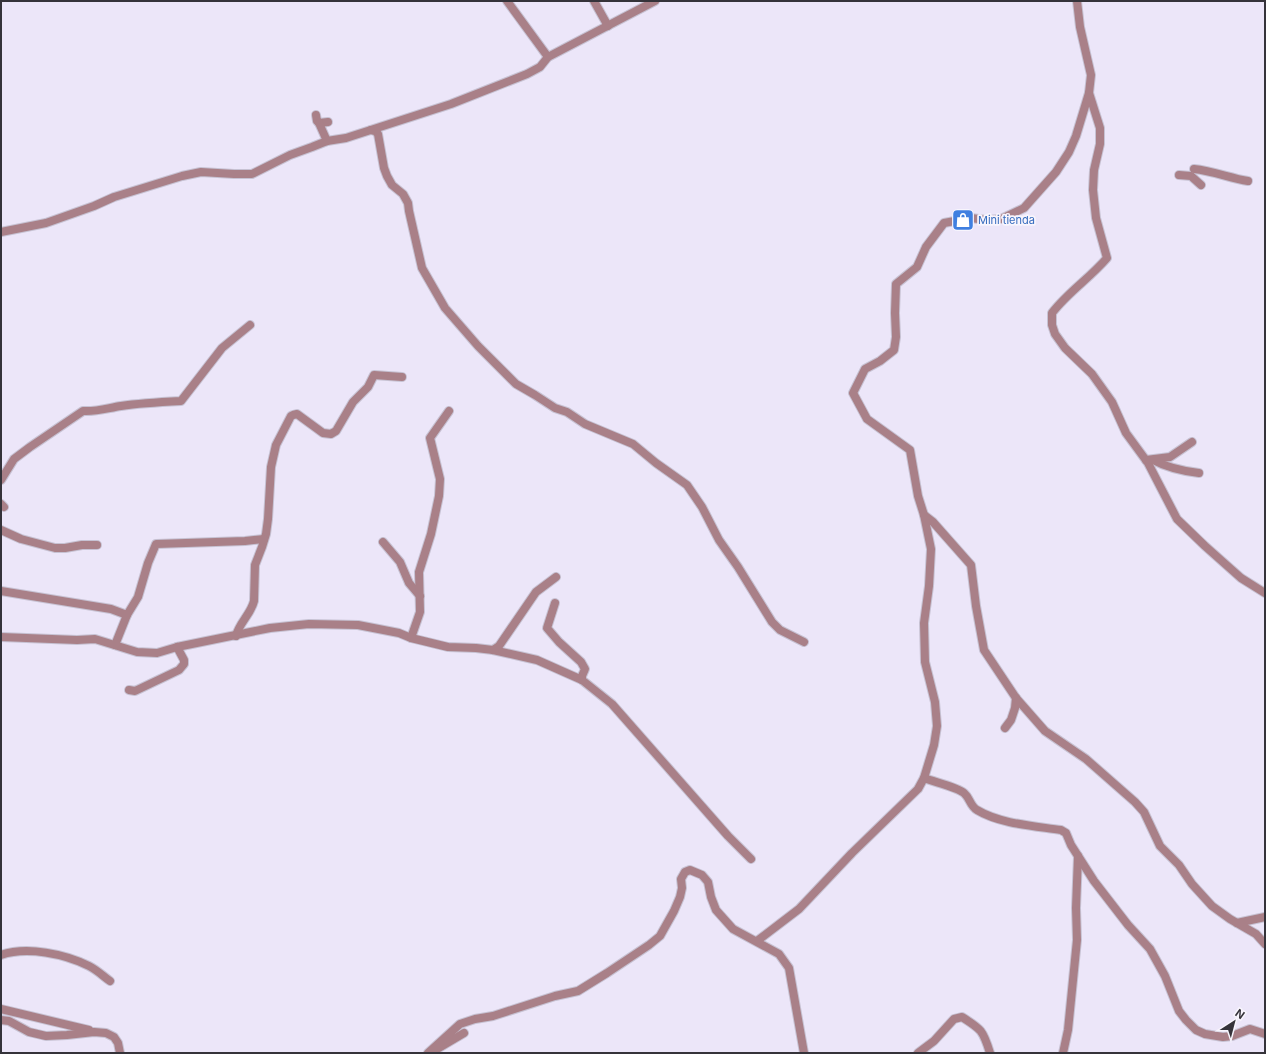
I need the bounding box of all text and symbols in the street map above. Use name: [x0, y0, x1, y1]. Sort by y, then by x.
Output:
shop icon: Mini tienda: [950, 207, 976, 233]
place label: Mini tienda: [978, 213, 1035, 227]
north arrow: [1214, 1002, 1254, 1042]
text: N: [1232, 1006, 1247, 1022]

